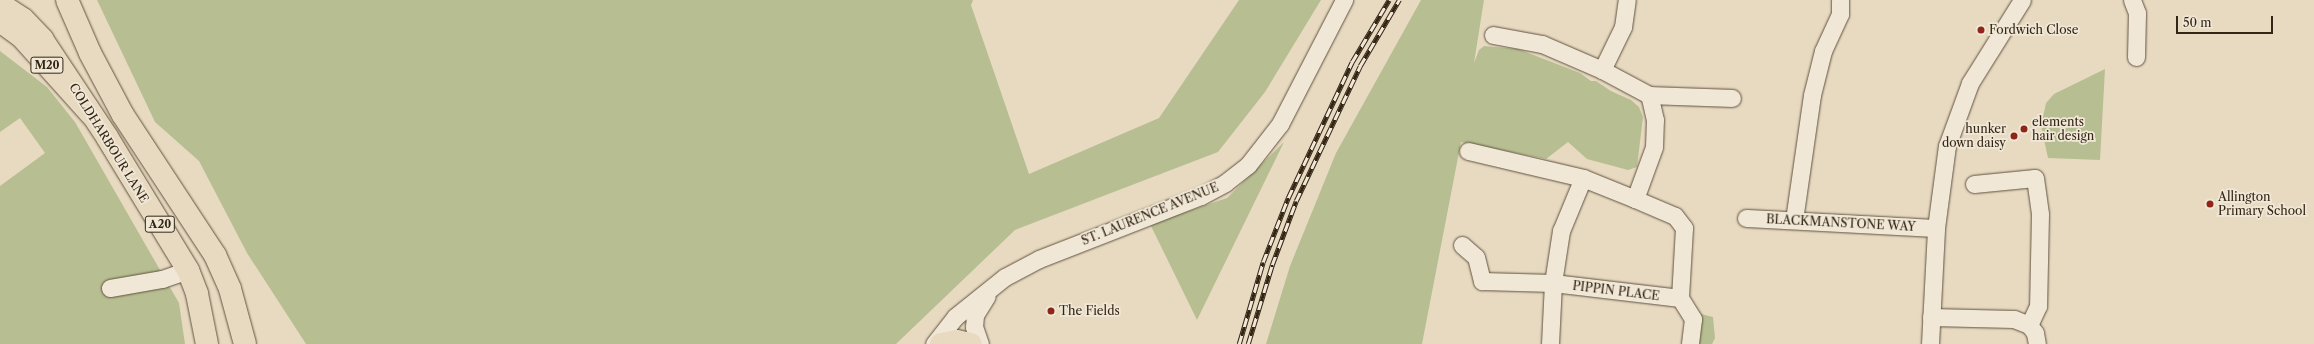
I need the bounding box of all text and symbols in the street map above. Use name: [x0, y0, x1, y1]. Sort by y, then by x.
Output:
scale bar: [2178, 8, 2275, 34]
text: 50 m: [2183, 15, 2212, 30]
place label: Fordwich Close: [1989, 23, 2078, 37]
marker: Fordwich Close: [1976, 25, 1986, 35]
road number: M20: [30, 56, 64, 74]
street label: COLDHARBOUR LANE: [66, 80, 152, 206]
place label: elements hair design: [2032, 115, 2094, 143]
place label: hunker down daisy: [1942, 122, 2006, 150]
marker: elements hair design: [2019, 124, 2029, 134]
marker: hunker down daisy: [2009, 131, 2019, 141]
street label: ST. LAURENCE AVENUE: [1079, 180, 1221, 248]
place label: Allington Primary School: [2218, 190, 2306, 218]
marker: Allington Primary School: [2205, 199, 2215, 209]
street label: BLACKMANSTONE WAY: [1766, 212, 1916, 234]
road number: A20: [144, 215, 176, 233]
street label: PIPPIN PLACE: [1572, 279, 1660, 303]
place label: The Fields: [1059, 304, 1120, 318]
marker: The Fields: [1046, 306, 1056, 316]

